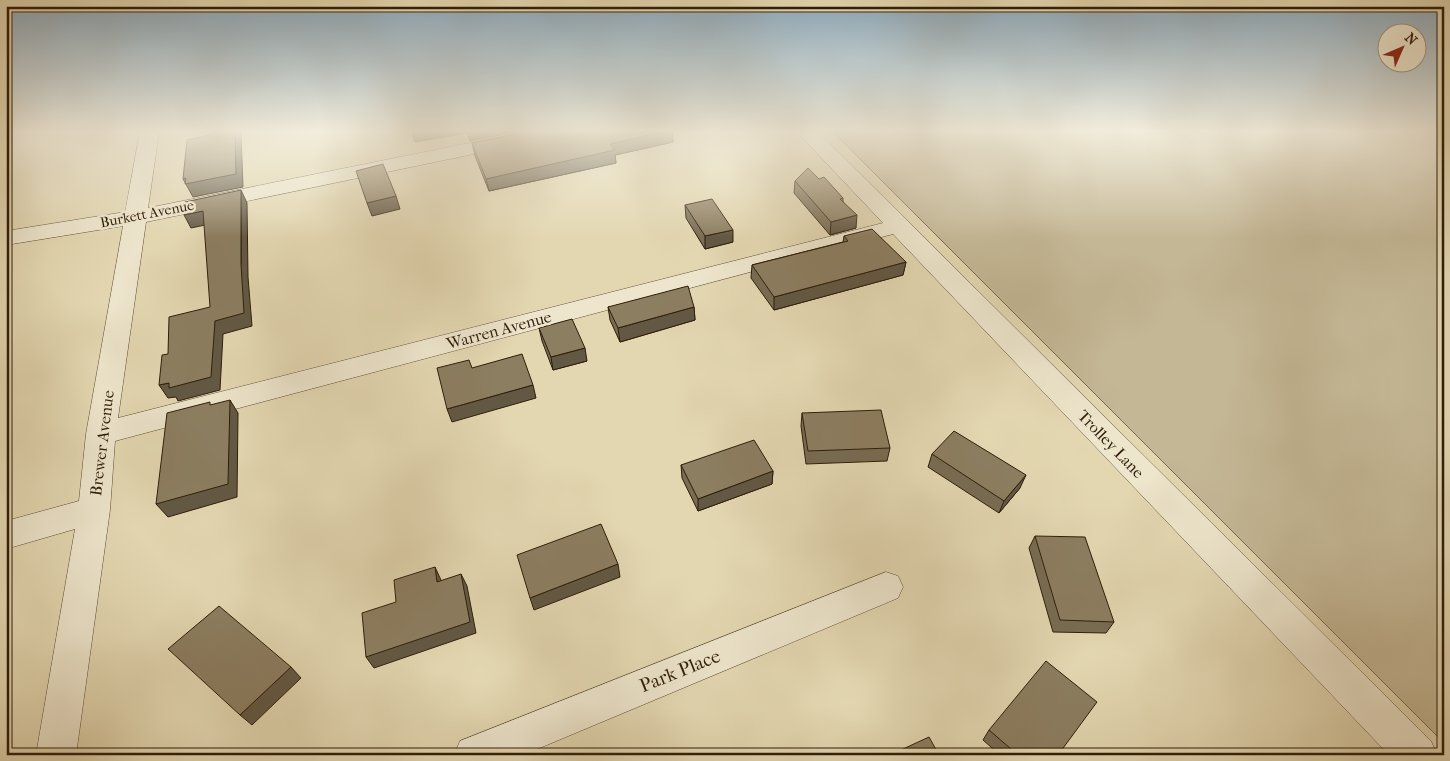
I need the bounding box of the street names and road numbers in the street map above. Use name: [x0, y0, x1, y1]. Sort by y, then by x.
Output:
street label: Burkett Avenue: [99, 197, 195, 231]
street label: Warren Avenue: [444, 307, 554, 353]
street label: Brewer Avenue: [86, 389, 118, 497]
street label: Trolley Lane: [1074, 406, 1148, 482]
street label: Park Place: [636, 645, 724, 697]

